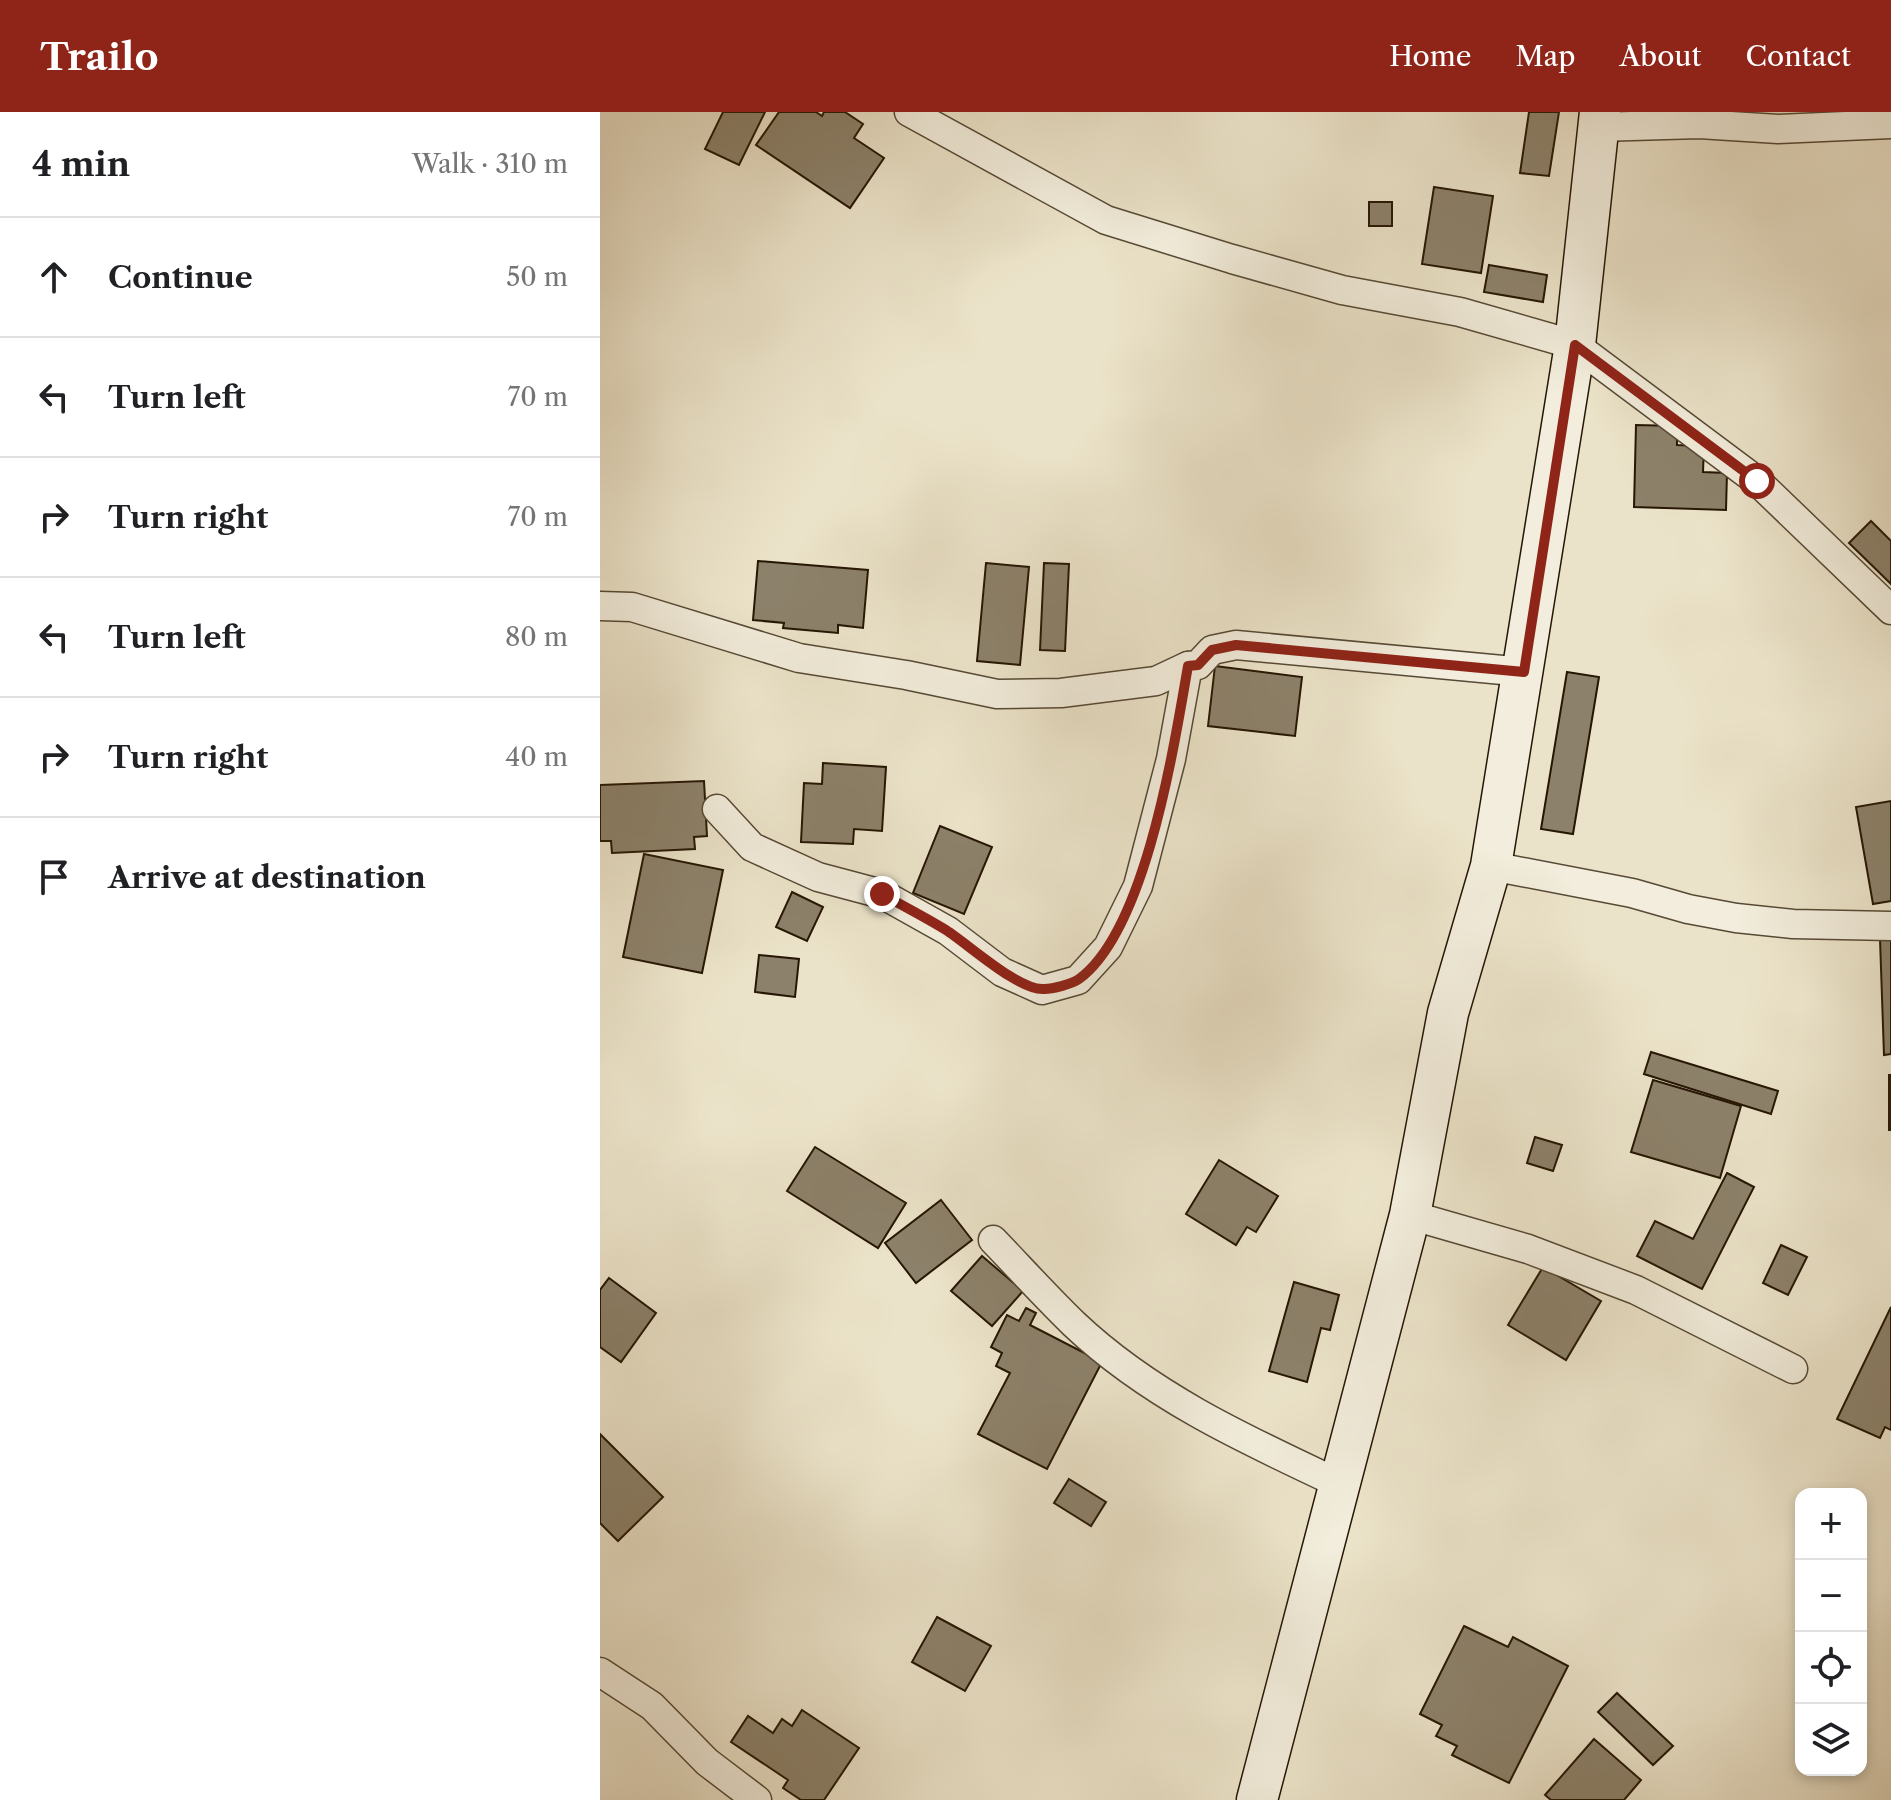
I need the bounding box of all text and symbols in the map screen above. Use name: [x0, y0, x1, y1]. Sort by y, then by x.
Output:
text: Trailo: [40, 33, 159, 80]
text: Home: [1389, 39, 1471, 73]
text: Map: [1515, 39, 1575, 73]
text: About: [1619, 39, 1701, 73]
text: Contact: [1745, 39, 1851, 73]
text: 4 min: [32, 143, 130, 185]
text: Walk · 310 m: [412, 148, 568, 180]
icon: ahead: [32, 255, 76, 299]
text: Continue: [108, 259, 253, 296]
text: 50 m: [506, 261, 568, 293]
icon: left: [32, 375, 76, 419]
text: Turn left: [108, 379, 245, 416]
text: 70 m: [508, 381, 568, 413]
route start: [1739, 463, 1775, 499]
icon: right: [32, 495, 76, 539]
text: Turn right: [108, 499, 268, 536]
text: 70 m: [508, 501, 568, 533]
icon: left: [32, 615, 76, 659]
text: Turn left: [108, 619, 245, 656]
text: 80 m: [505, 621, 568, 653]
icon: right: [32, 735, 76, 779]
text: Turn right: [108, 739, 268, 776]
text: 40 m: [505, 741, 568, 773]
icon: arrive: [32, 855, 76, 899]
text: Arrive at destination: [108, 859, 426, 896]
route end: [864, 876, 900, 912]
map controls: [1795, 1488, 1867, 1776]
button: +: [1795, 1488, 1867, 1560]
button: −: [1795, 1560, 1867, 1632]
button: locate: [1795, 1632, 1867, 1704]
button: layers: [1795, 1704, 1867, 1776]

